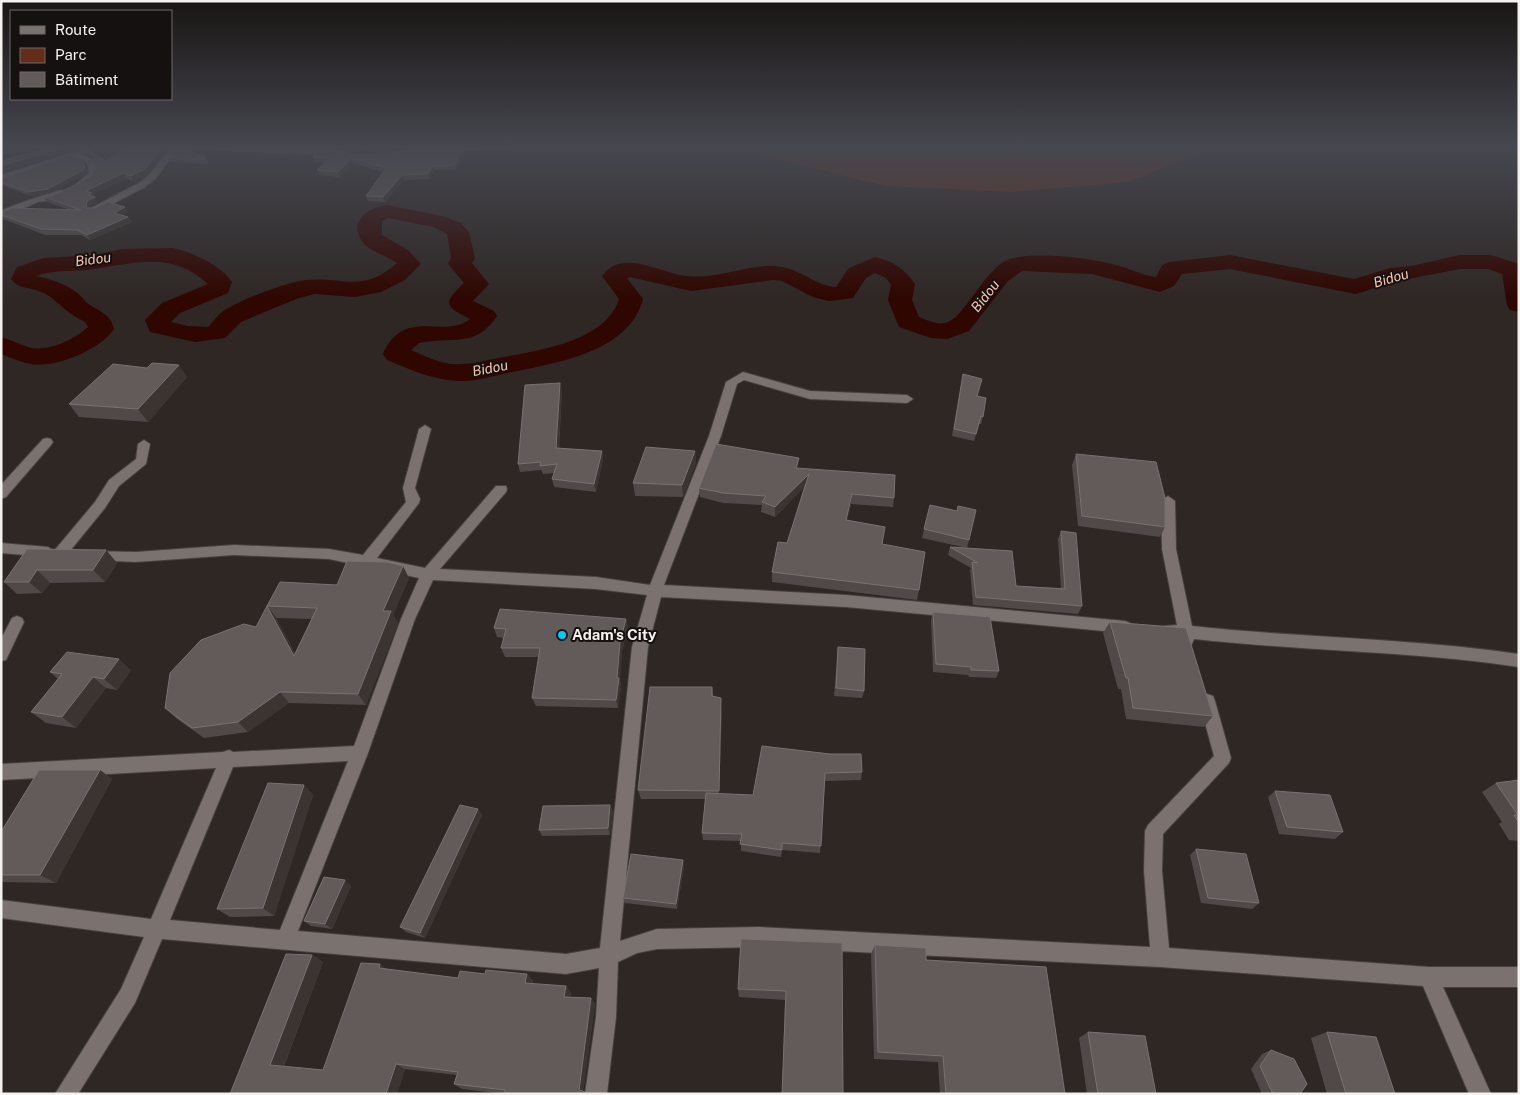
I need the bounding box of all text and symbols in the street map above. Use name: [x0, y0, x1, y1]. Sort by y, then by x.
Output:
legend: [10, 10, 172, 100]
text: Route: [55, 21, 96, 38]
text: Parc: [55, 46, 87, 63]
text: Bâtiment: [55, 71, 118, 88]
water label: Bidou: [74, 249, 112, 269]
water label: Bidou: [1371, 265, 1411, 291]
water label: Bidou: [968, 277, 1002, 315]
water label: Bidou: [471, 357, 509, 379]
place label: Adam's City: [572, 626, 657, 643]
marker: Adam's City: [556, 629, 568, 641]

